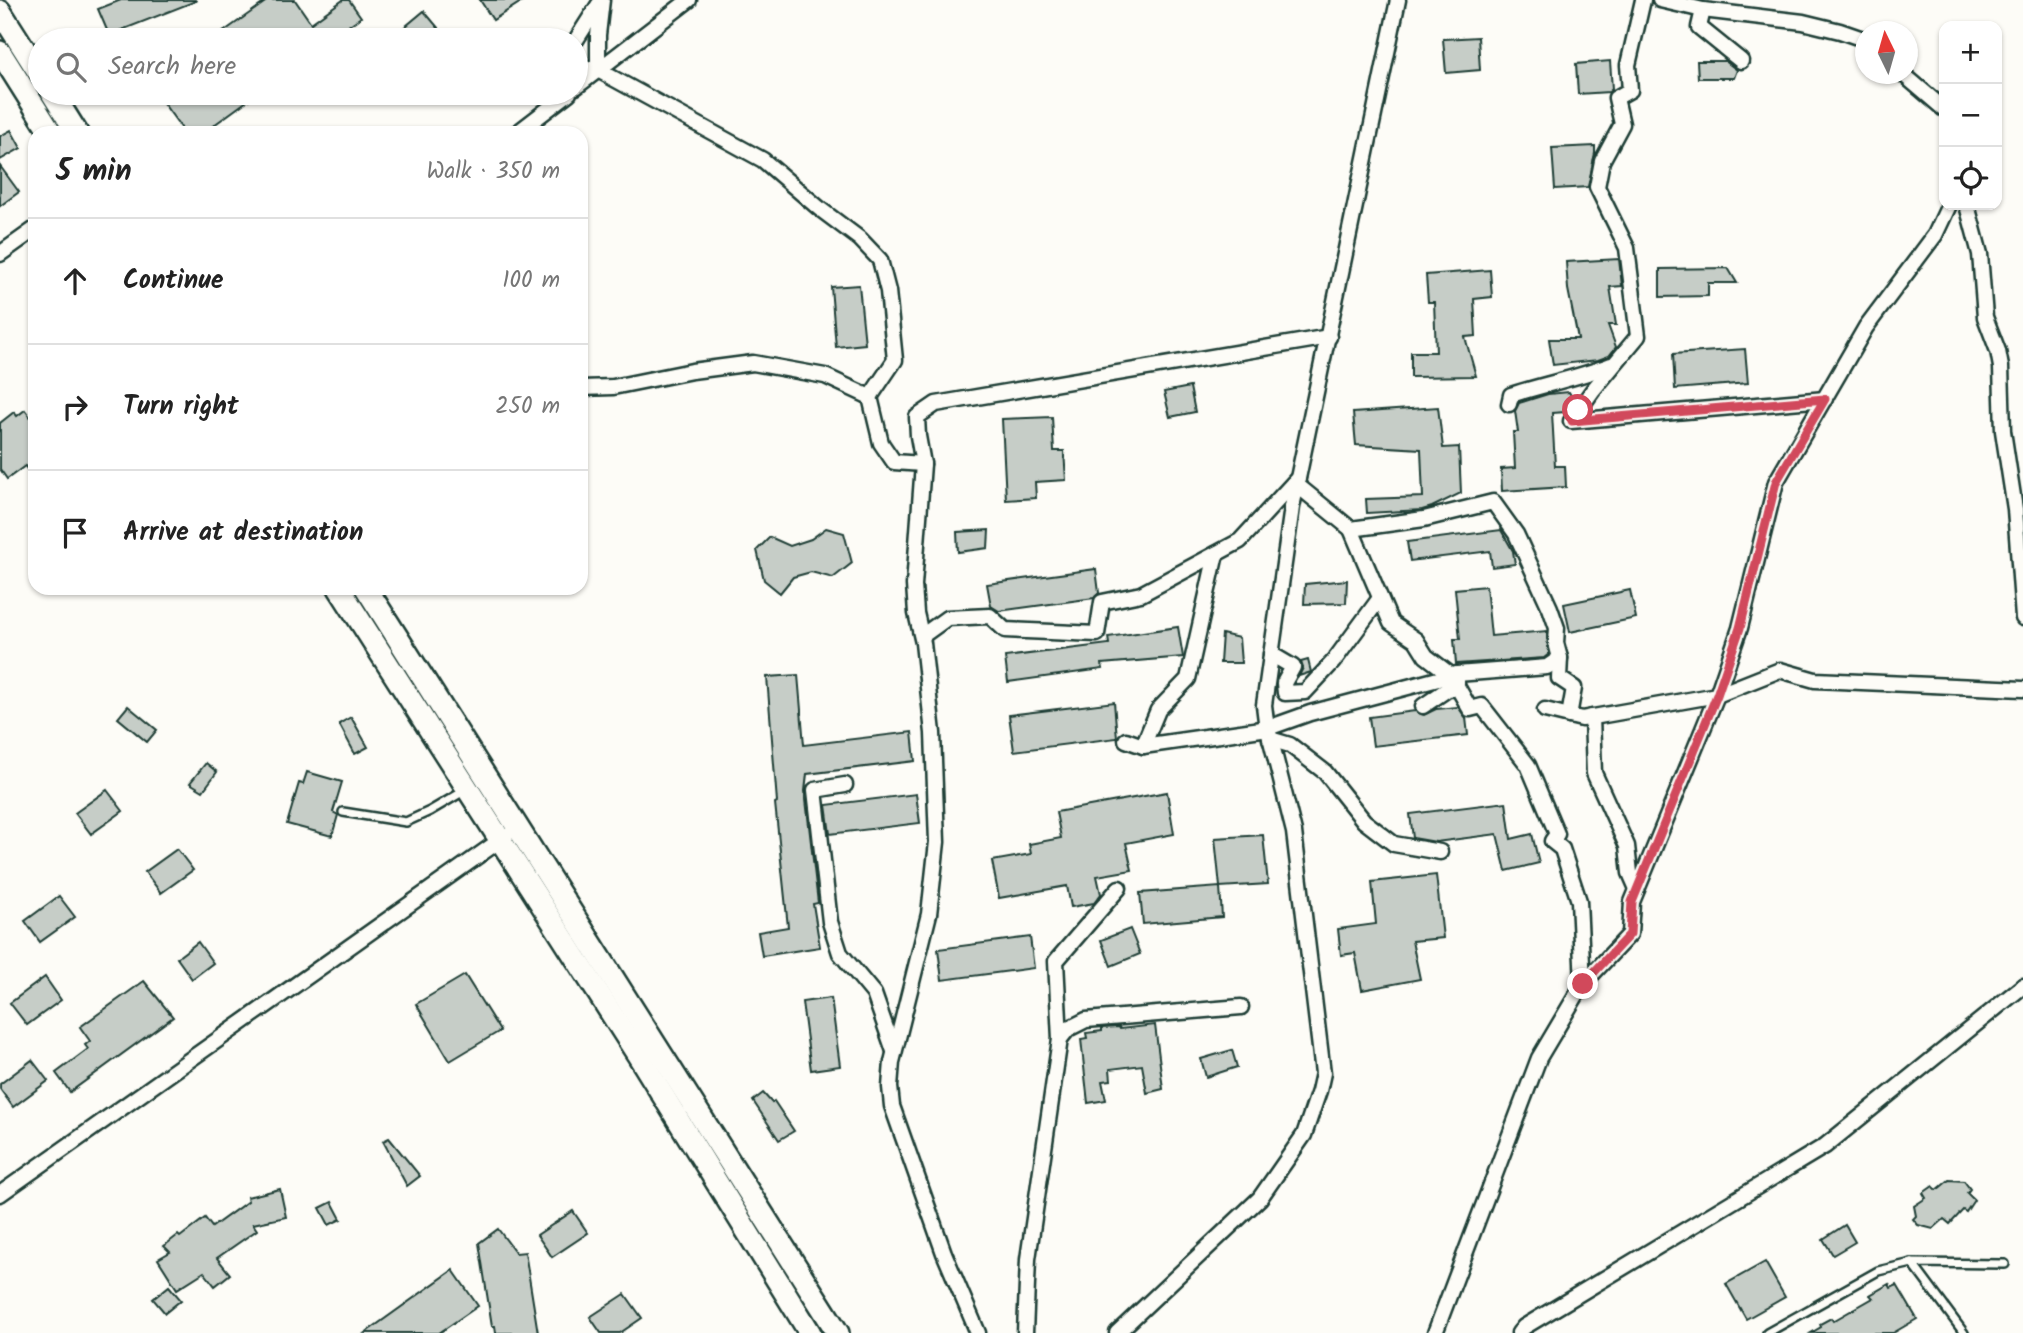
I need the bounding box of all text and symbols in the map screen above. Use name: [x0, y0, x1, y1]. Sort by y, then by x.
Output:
north arrow: [1855, 21, 1918, 84]
map controls: [1939, 21, 2002, 210]
button: +: [1939, 21, 2002, 84]
search box: [28, 28, 588, 105]
text: Search here: [108, 46, 236, 88]
icon: search: [52, 48, 90, 86]
button: −: [1939, 84, 2002, 147]
button: locate: [1939, 147, 2002, 210]
text: 5 min: [56, 148, 132, 196]
text: Walk · 350 m: [426, 154, 560, 190]
text: Continue: [123, 260, 224, 302]
icon: ahead: [56, 262, 94, 300]
text: 100 m: [502, 263, 560, 299]
text: Turn right: [123, 386, 239, 428]
icon: right: [56, 388, 94, 426]
text: 250 m: [495, 389, 560, 425]
route start: [1562, 394, 1593, 425]
text: Arrive at destination: [123, 512, 363, 554]
icon: arrive: [56, 514, 94, 552]
route end: [1567, 968, 1598, 999]

